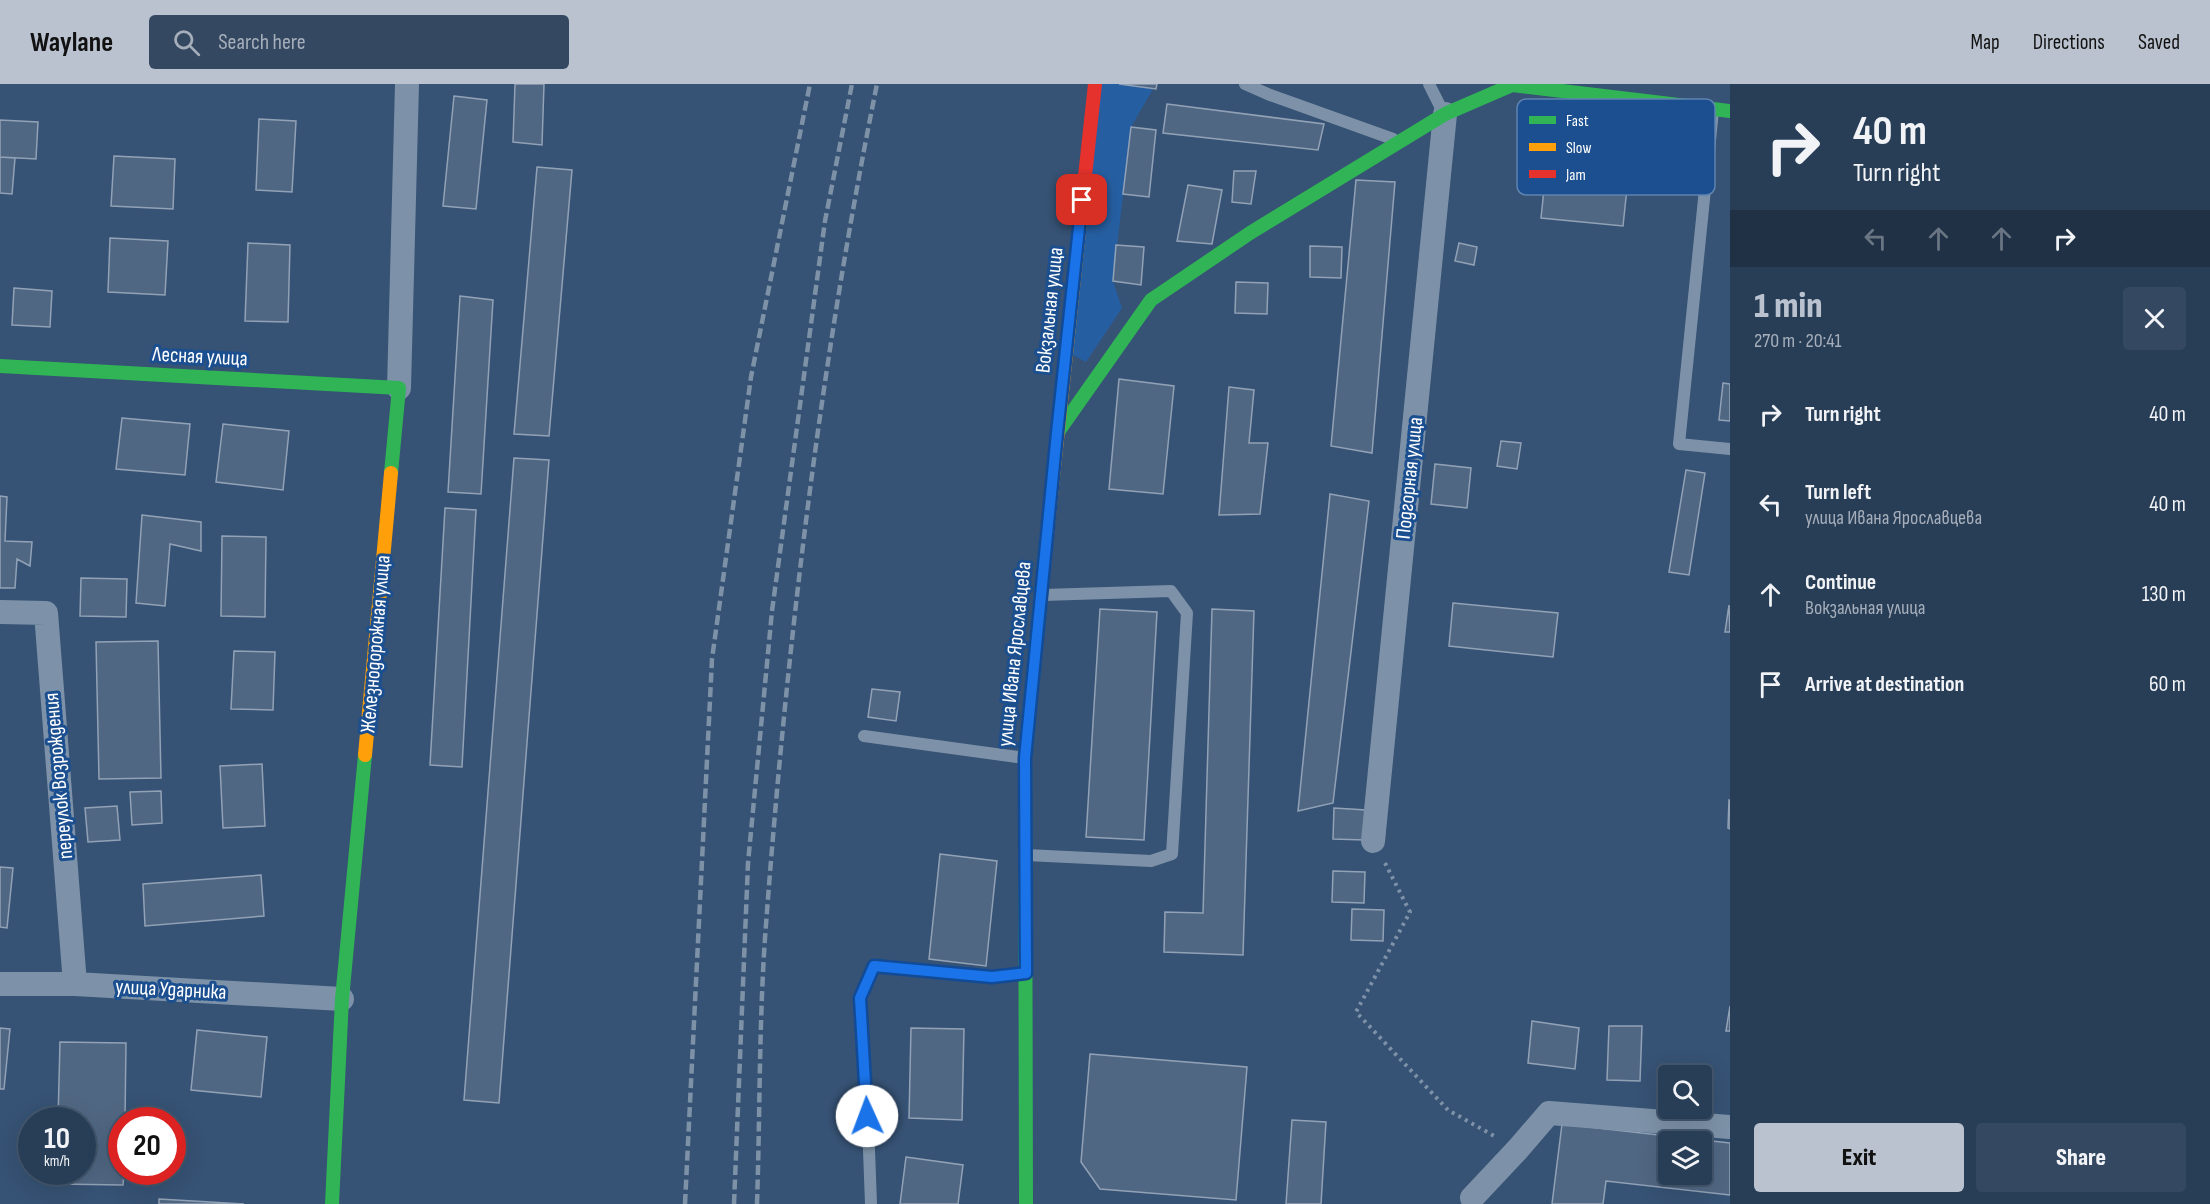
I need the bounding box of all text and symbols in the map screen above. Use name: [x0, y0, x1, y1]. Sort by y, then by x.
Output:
search box: [149, 15, 569, 69]
text: Waylane: [30, 26, 113, 59]
icon: search: [170, 26, 203, 59]
text: Search here: [218, 29, 306, 56]
text: Map: [1970, 30, 2000, 55]
text: Directions: [2033, 30, 2105, 55]
text: Saved: [2138, 30, 2180, 55]
legend: [1517, 99, 1715, 195]
text: 40 m: [1853, 106, 1927, 157]
icon: right: [1754, 108, 1832, 186]
text: Fast: [1566, 112, 1589, 131]
text: Slow: [1566, 139, 1591, 158]
text: Turn right: [1853, 157, 1940, 189]
text: Jam: [1565, 166, 1586, 185]
pin: [1056, 174, 1107, 225]
icon: arrive: [1065, 183, 1098, 216]
icon: left: [1859, 222, 1892, 255]
icon: ahead: [1922, 222, 1955, 255]
icon: ahead: [1985, 222, 2018, 255]
icon: right: [2048, 222, 2081, 255]
street label: Вокзальная улица: [1030, 246, 1069, 374]
text: 1 min: [1754, 285, 1822, 328]
button: close: [2123, 287, 2186, 350]
text: 270 m · 20:41: [1754, 329, 1842, 353]
street label: Лесная улица: [151, 341, 248, 371]
icon: right: [1754, 398, 1787, 431]
text: Turn right: [1805, 401, 1881, 428]
text: 40 m: [2149, 401, 2186, 428]
street label: Подгорная улица: [1391, 416, 1428, 540]
text: Turn left: [1805, 479, 1871, 506]
icon: left: [1754, 488, 1787, 521]
text: 40 m: [2149, 491, 2186, 518]
text: улица Ивана Ярославцева: [1805, 506, 1982, 530]
street label: Железнодорожная улица: [355, 554, 396, 734]
street label: улица Ивана Ярославцева: [992, 560, 1037, 748]
text: Continue: [1805, 569, 1876, 596]
icon: ahead: [1754, 578, 1787, 611]
text: 130 m: [2142, 581, 2186, 608]
text: Вокзальная улица: [1805, 596, 1925, 620]
icon: arrive: [1754, 668, 1787, 701]
text: Arrive at destination: [1805, 671, 1964, 698]
text: 60 m: [2149, 671, 2186, 698]
street label: переулок Возрождения: [39, 692, 78, 860]
street label: улица Ударника: [115, 974, 227, 1005]
map controls: [1658, 1065, 1712, 1185]
button: search: [1658, 1065, 1712, 1119]
position arrow: [835, 1084, 899, 1148]
speed limit sign: 20: [108, 1107, 186, 1185]
text: 10: [44, 1121, 70, 1157]
button: Exit: [1754, 1123, 1964, 1192]
button: Share: [1976, 1123, 2186, 1192]
button: layers: [1658, 1131, 1712, 1185]
text: km/h: [44, 1152, 70, 1171]

